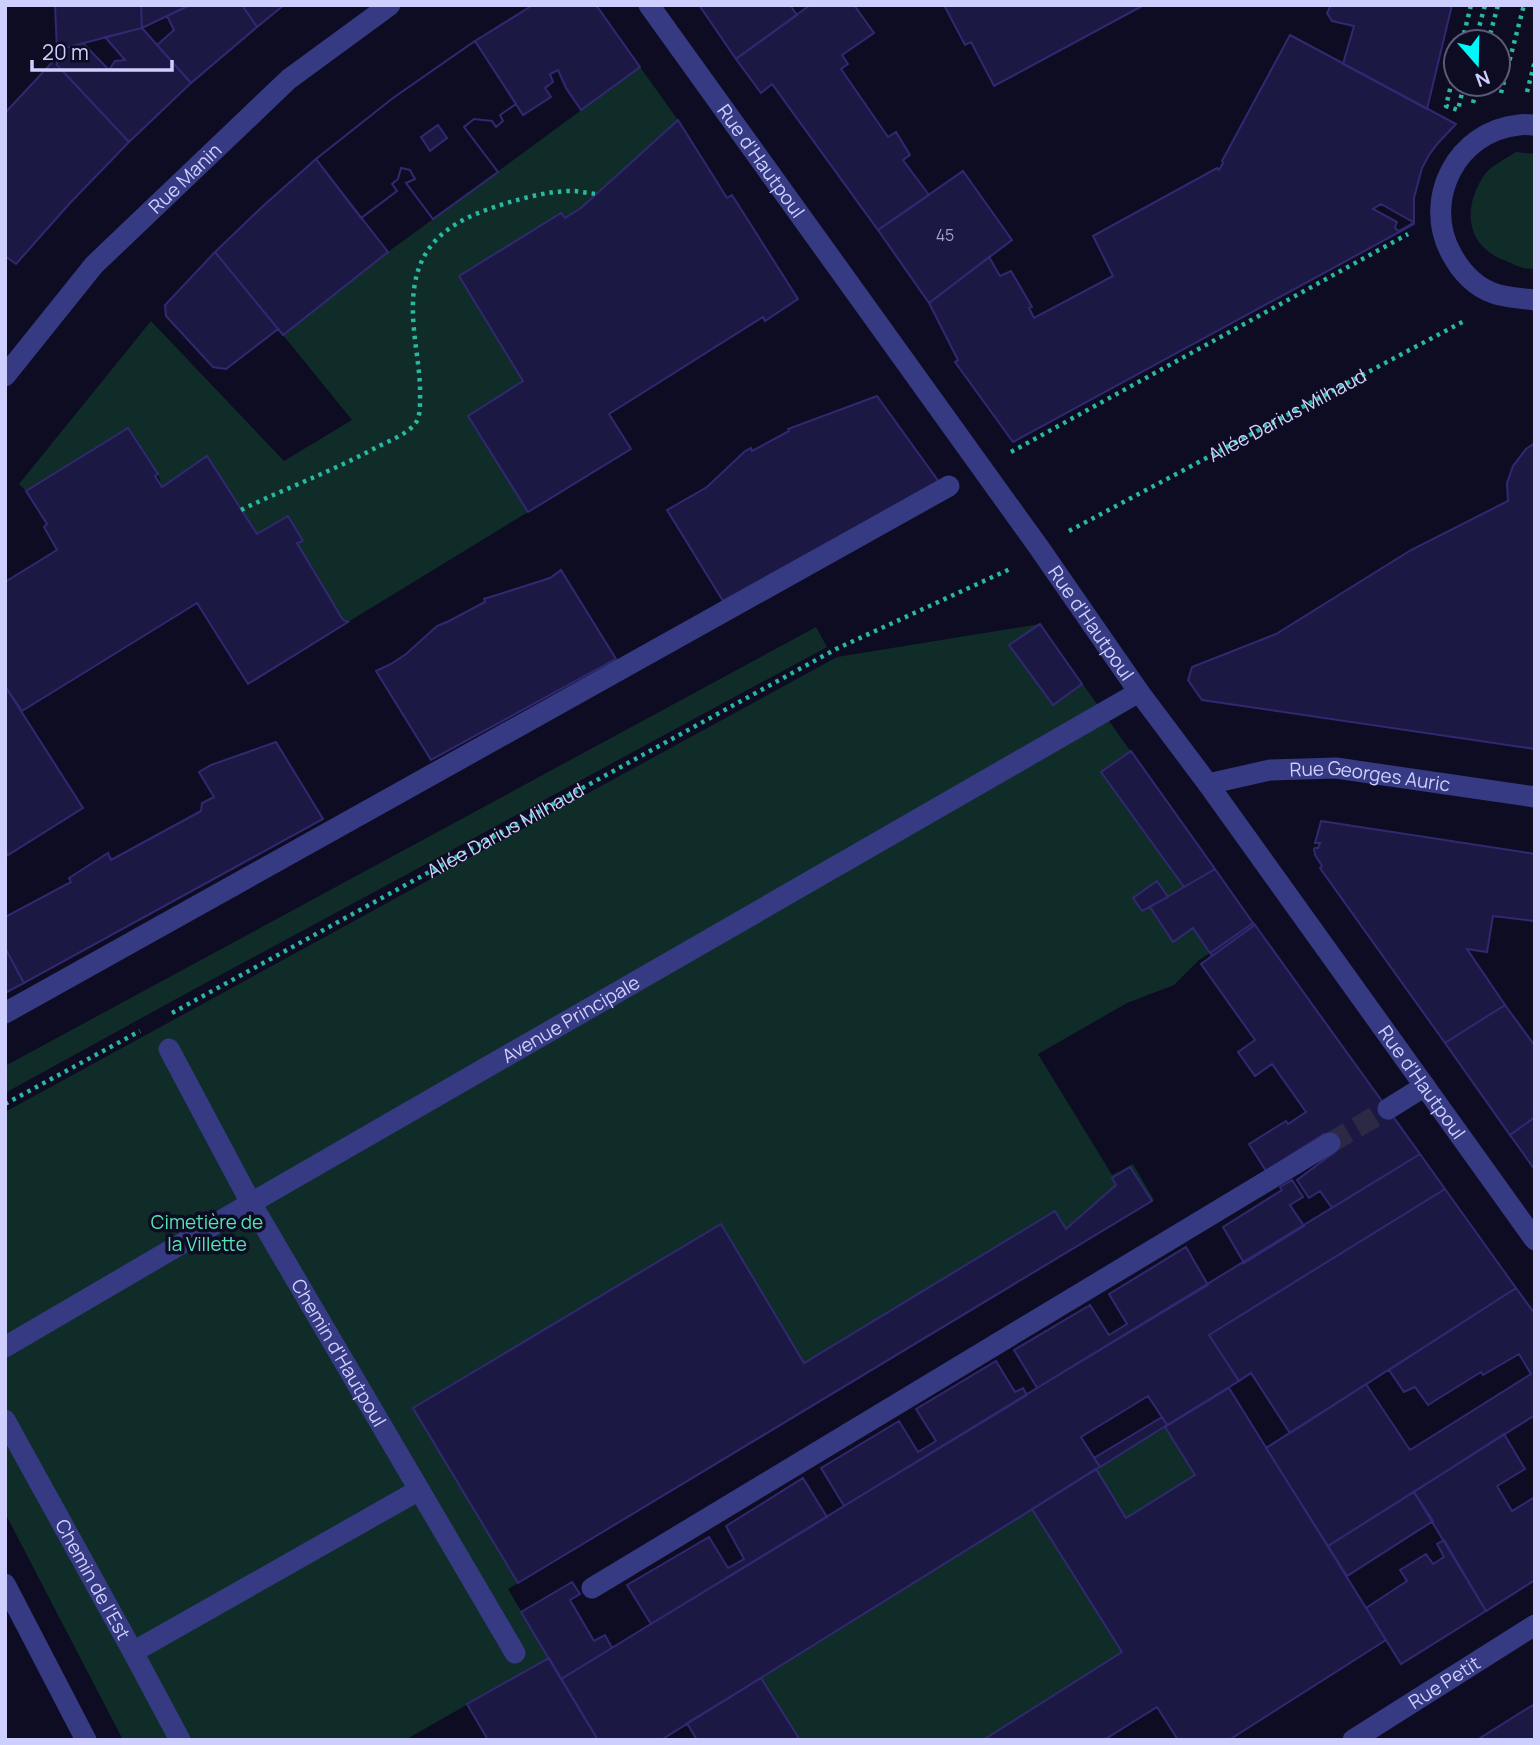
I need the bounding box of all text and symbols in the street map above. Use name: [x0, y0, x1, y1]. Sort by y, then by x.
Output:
scale bar: [32, 28, 172, 72]
north arrow: [1442, 28, 1512, 98]
text: 20 m: [42, 38, 89, 66]
text: N: [1472, 64, 1494, 94]
street label: Rue d'Hautpoul: [711, 99, 811, 223]
street label: Rue Manin: [143, 137, 227, 219]
house number: 45: [936, 224, 954, 246]
street label: Allée Darius Milhaud: [1203, 362, 1371, 468]
street label: Rue d'Hautpoul: [1042, 560, 1140, 686]
street label: Rue Georges Auric: [1289, 755, 1452, 797]
street label: Allée Darius Milhaud: [422, 777, 589, 884]
street label: Avenue Principale: [497, 969, 644, 1069]
street label: Rue d'Hautpoul: [1372, 1020, 1472, 1144]
park label: Cimetière de la Villette: [151, 1209, 263, 1257]
street label: Chemin d'Hautpoul: [285, 1274, 392, 1431]
street label: Chemin de l'Est: [49, 1514, 137, 1644]
street label: Rue Petit: [1403, 1650, 1485, 1715]

